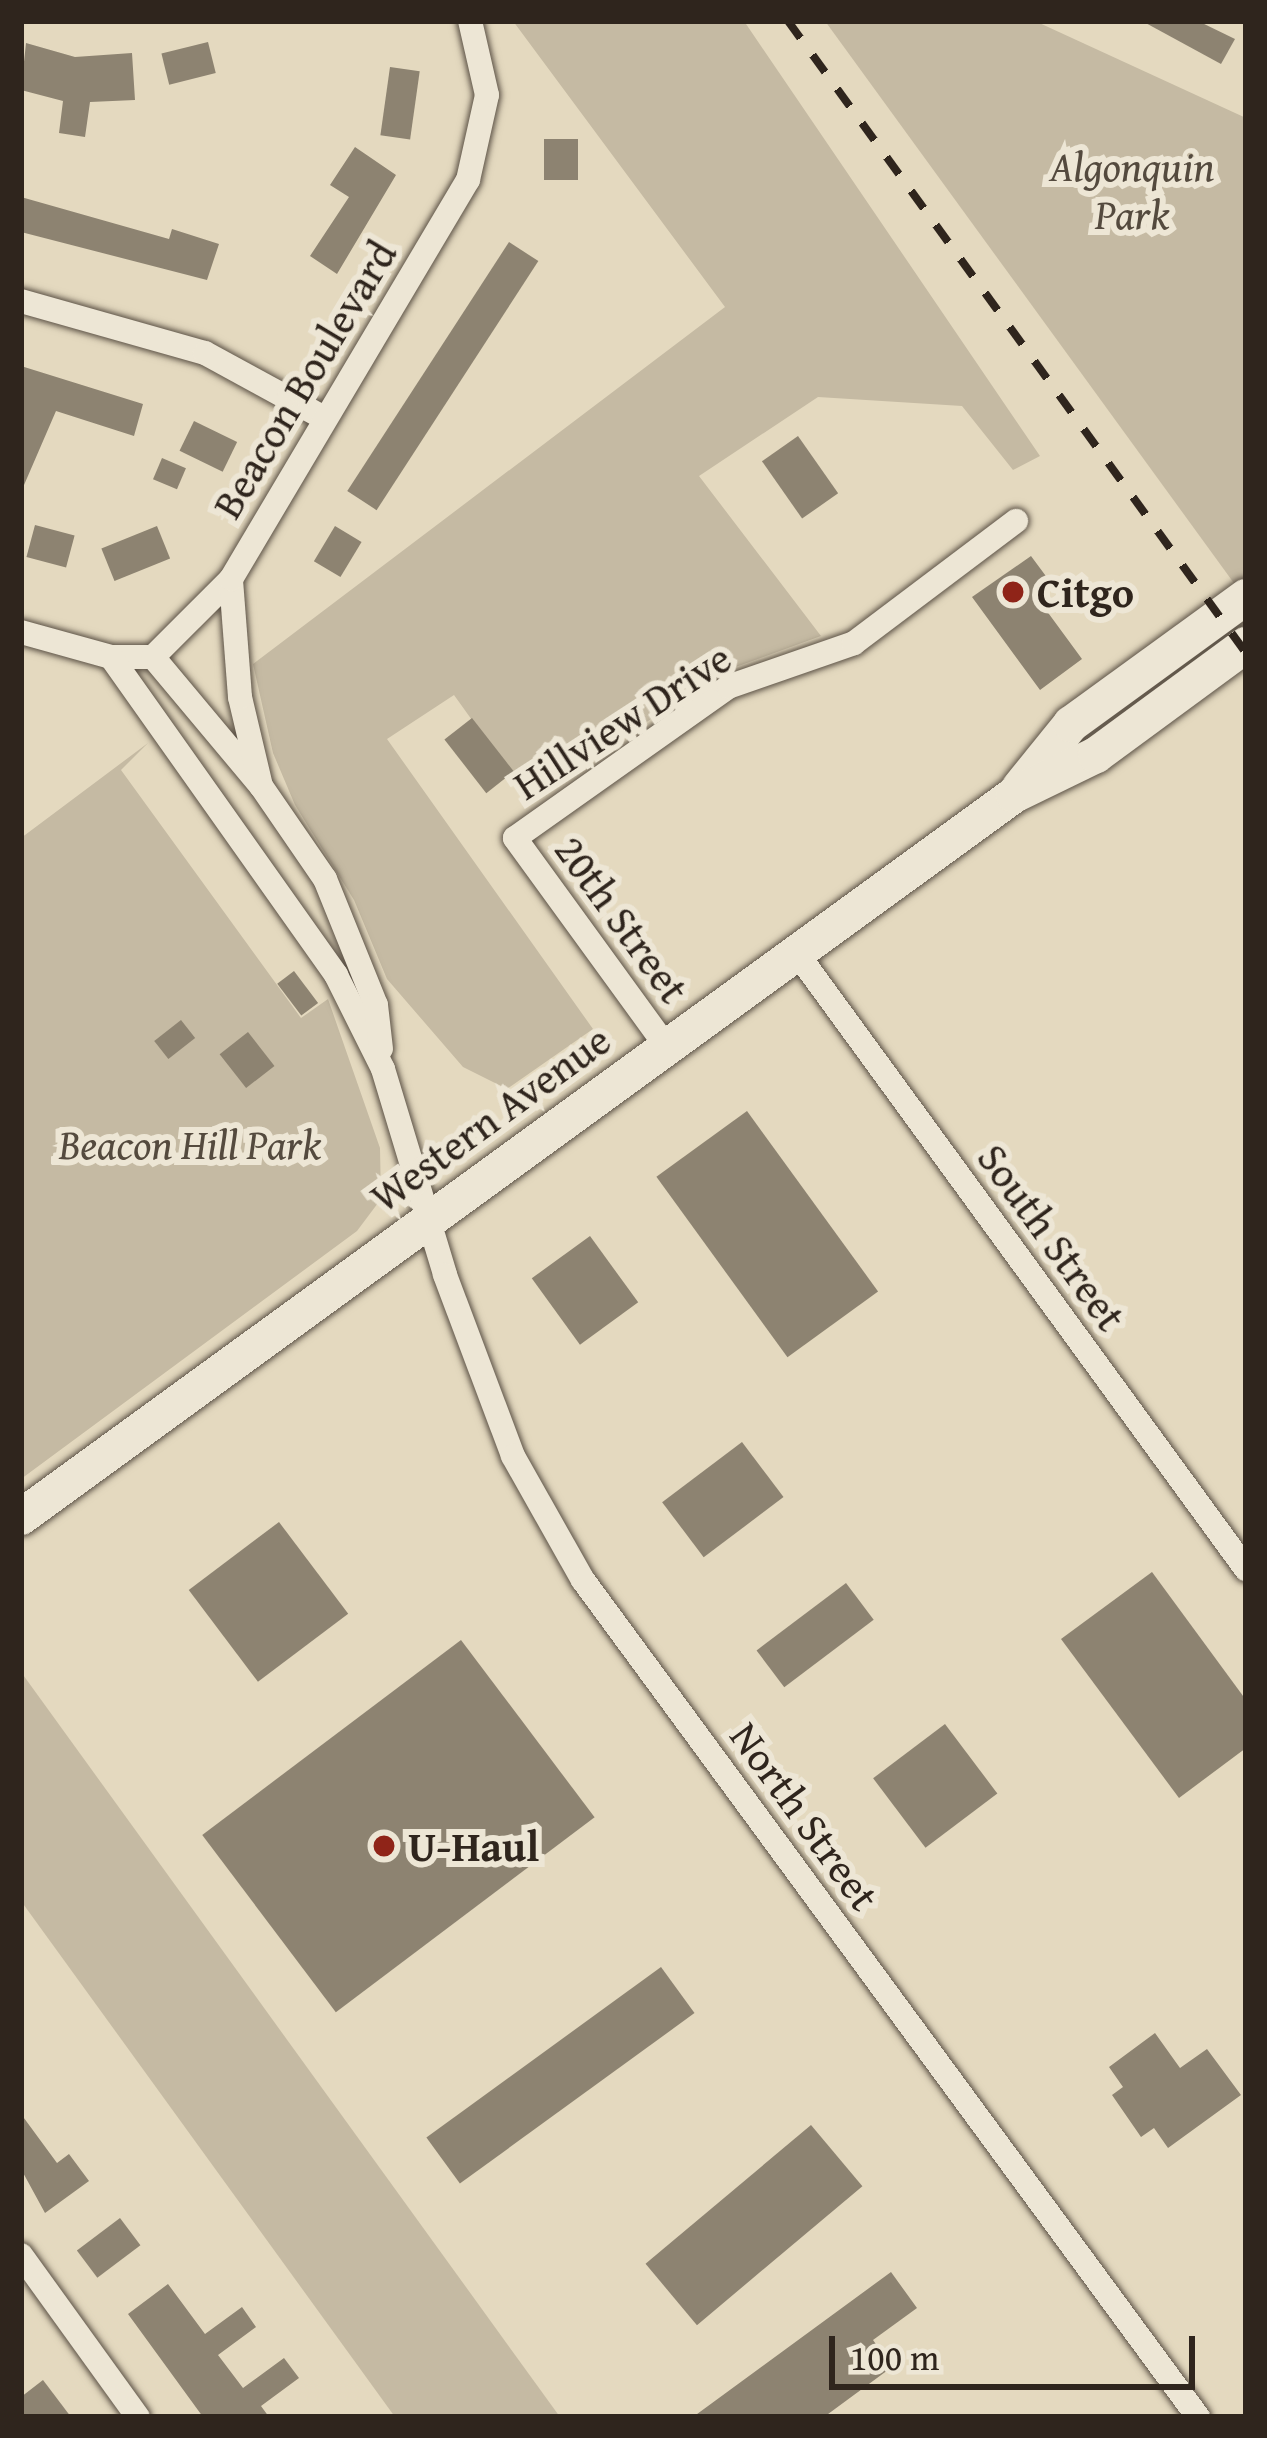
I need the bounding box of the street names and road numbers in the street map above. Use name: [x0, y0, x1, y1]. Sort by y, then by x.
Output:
street label: Beacon Boulevard: [201, 231, 407, 527]
street label: Hillview Drive: [504, 632, 740, 810]
street label: 20th Street: [544, 826, 700, 1012]
street label: Western Avenue: [360, 1014, 620, 1222]
street label: South Street: [967, 1134, 1137, 1340]
street label: North Street: [720, 1712, 890, 1920]

